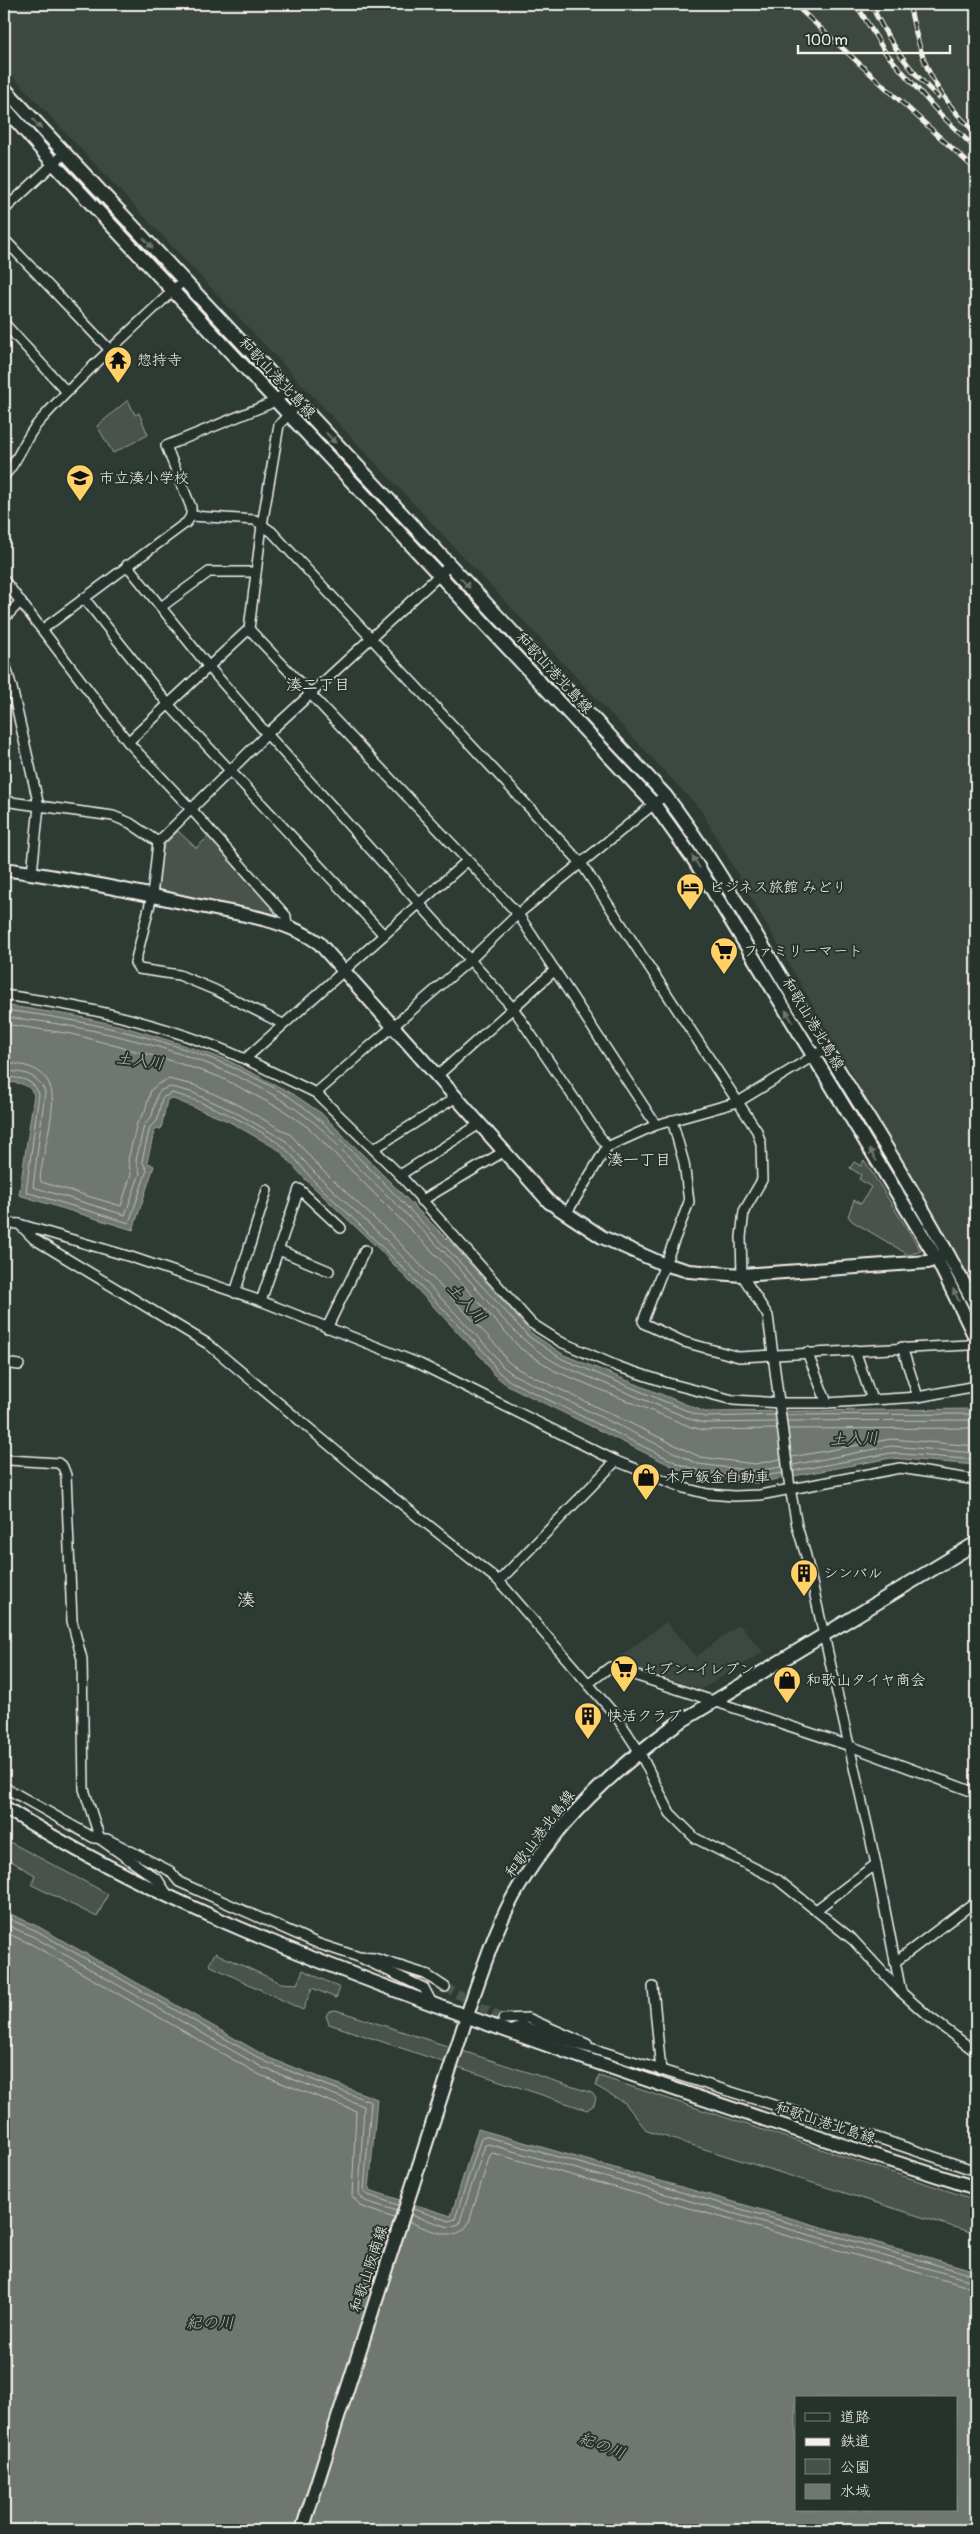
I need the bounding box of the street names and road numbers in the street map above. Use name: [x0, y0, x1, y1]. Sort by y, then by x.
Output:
street label: 和歌山港北島線: [234, 333, 320, 423]
street label: 和歌山港北島線: [511, 628, 597, 718]
street label: 和歌山港北島線: [778, 974, 848, 1074]
street label: 和歌山港北島線: [501, 1786, 579, 1882]
street label: 和歌山港北島線: [772, 2098, 878, 2148]
street label: 和歌山阪南線: [346, 2223, 392, 2315]

